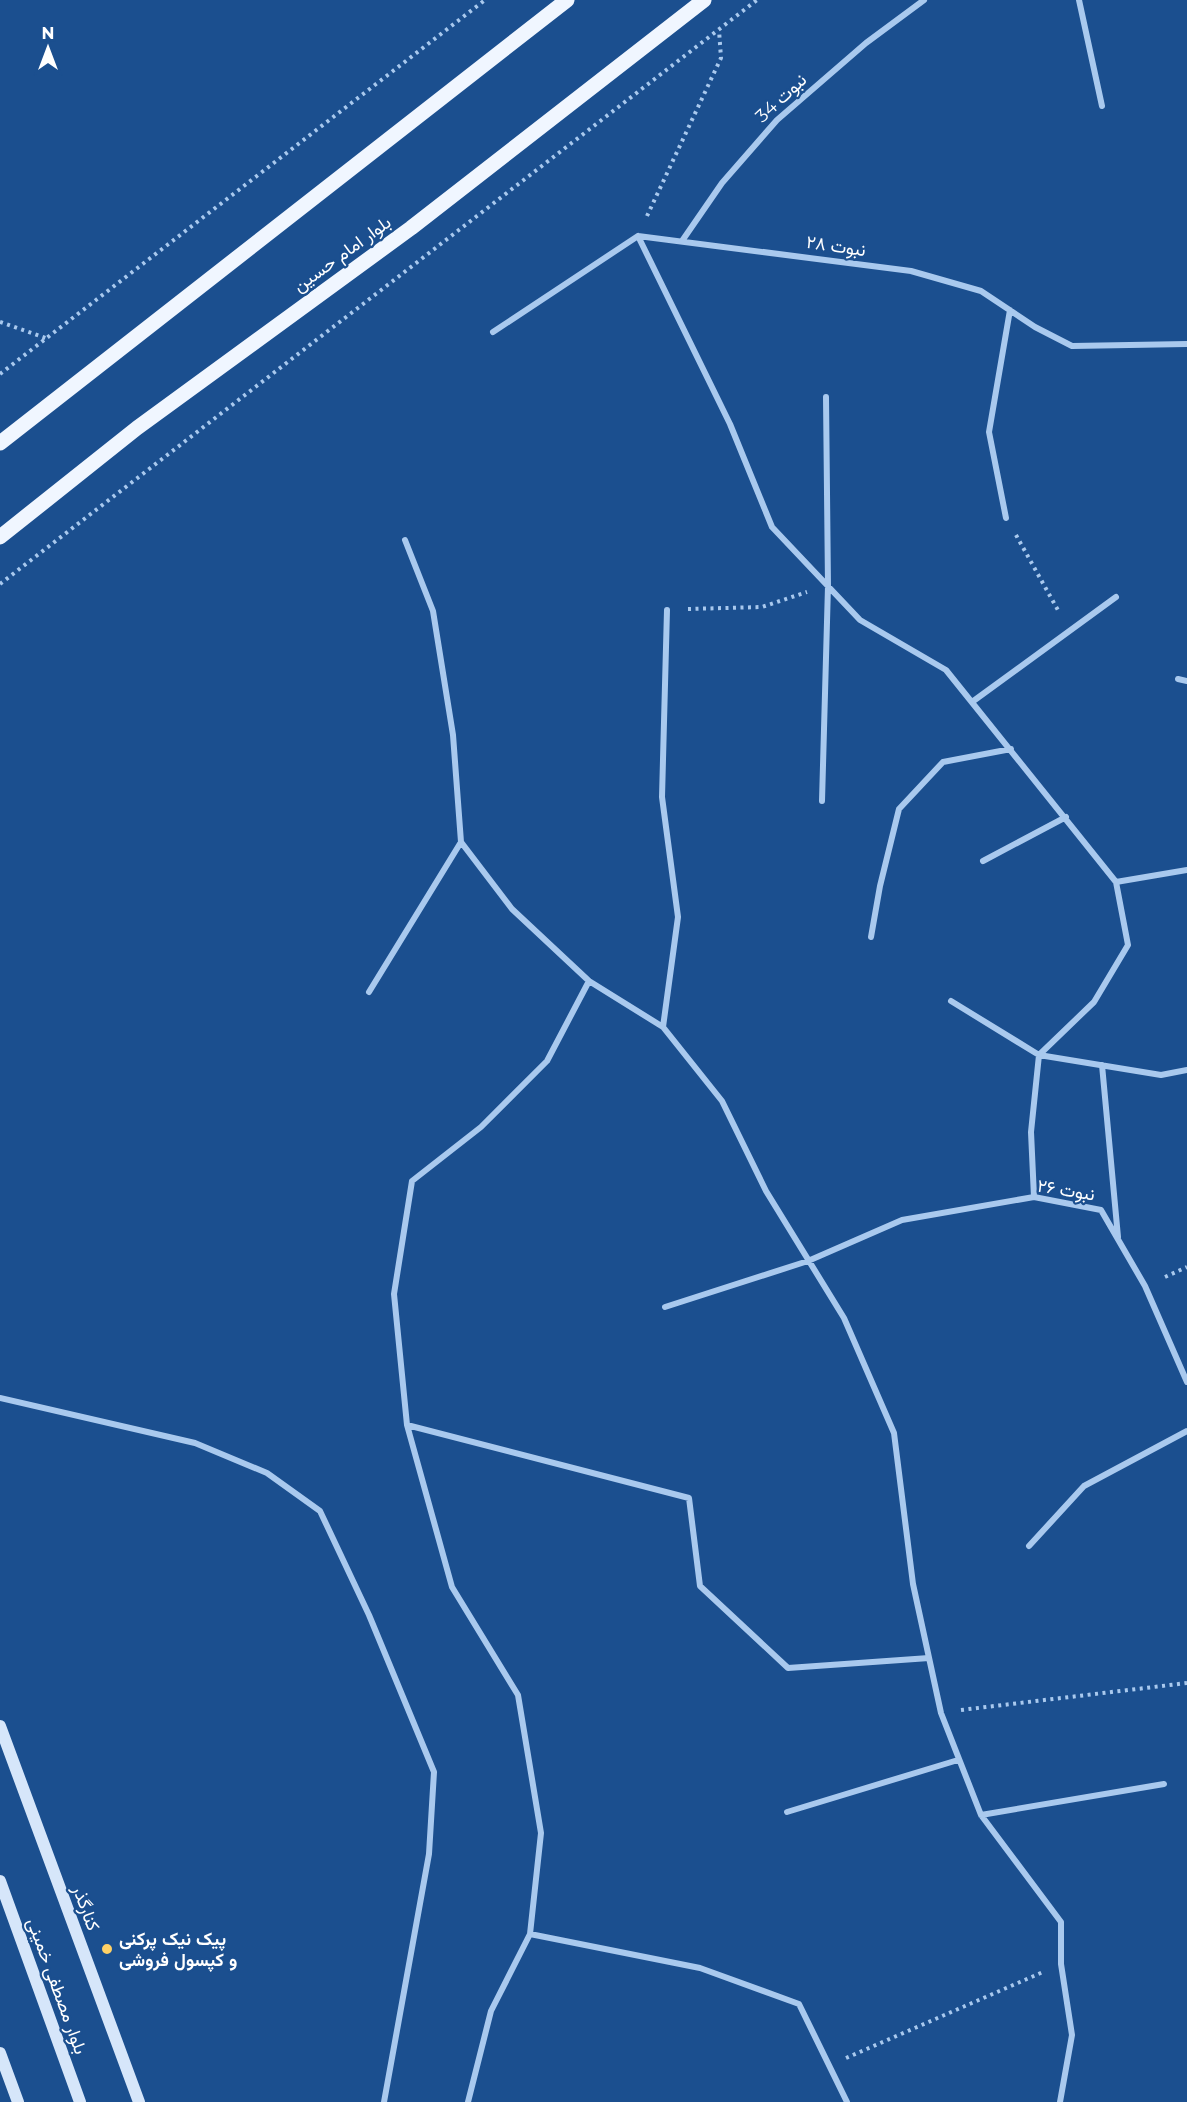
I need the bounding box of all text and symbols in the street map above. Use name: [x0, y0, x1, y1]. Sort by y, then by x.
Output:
north arrow: [18, 18, 78, 78]
text: N: [42, 24, 54, 43]
street label: نبوت 34: [751, 69, 811, 127]
street label: بلوار امام حسین: [289, 211, 396, 298]
street label: نبوت ۲۸: [805, 231, 867, 261]
street label: نبوت ۲۶: [1036, 1175, 1096, 1205]
street label: کنارگذر: [67, 1881, 104, 1934]
street label: بلوار مصطفی خمینی: [22, 1915, 92, 2057]
place label: پیک نیک پرکنی و کپسول فروشی: [119, 1928, 237, 1972]
marker: پیک نیک پرکنی و کپسول فروشی: [100, 1942, 114, 1956]

